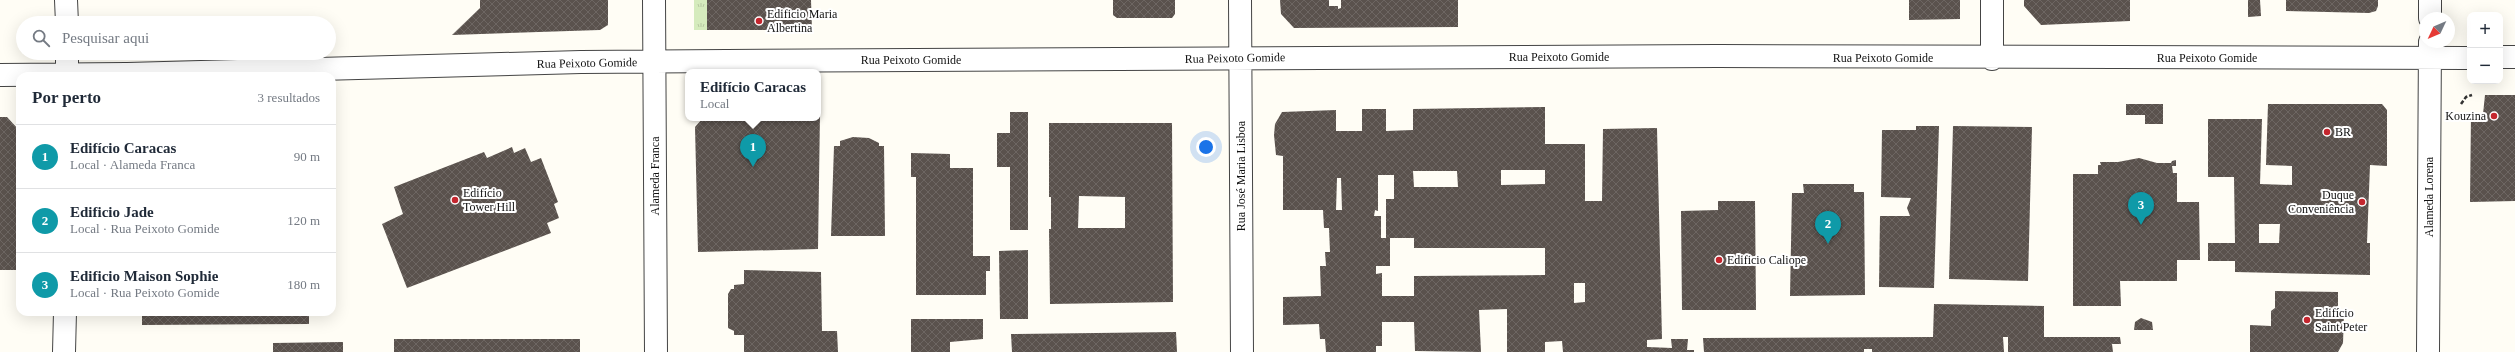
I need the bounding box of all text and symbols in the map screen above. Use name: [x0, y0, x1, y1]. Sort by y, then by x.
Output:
place label: Edificio Maria Albertina: [767, 7, 838, 35]
north arrow: [2419, 12, 2455, 48]
map controls: [2467, 12, 2503, 84]
button: +: [2467, 12, 2503, 48]
search box: [16, 16, 336, 60]
marker: Edificio Maria Albertina: [754, 16, 764, 26]
icon: search: [30, 27, 52, 49]
text: Pesquisar aqui: [62, 30, 149, 46]
button: −: [2467, 48, 2503, 84]
street label: Rua Peixoto Gomide: [1185, 50, 1285, 66]
street label: Rua Peixoto Gomide: [1509, 50, 1609, 64]
street label: Rua Peixoto Gomide: [1833, 51, 1933, 65]
street label: Rua Peixoto Gomide: [2157, 51, 2257, 65]
street label: Rua Peixoto Gomide: [861, 53, 961, 67]
street label: Rua Peixoto Gomide: [537, 55, 637, 71]
popup: [685, 69, 821, 121]
text: Edifício Caracas: [700, 79, 806, 95]
text: Por perto: [32, 88, 101, 107]
text: 3 resultados: [258, 90, 320, 105]
text: Local: [700, 96, 729, 111]
place label: Kouzina: [2445, 109, 2487, 123]
marker: Kouzina: [2489, 111, 2499, 121]
street label: Rua José Maria Lisboa: [1234, 120, 1248, 231]
place label: BR: [2335, 125, 2351, 139]
marker: BR: [2322, 127, 2332, 137]
pin: 1: [740, 134, 766, 167]
street label: Alameda Franca: [648, 136, 662, 215]
your location: [1196, 137, 1216, 157]
text: Edifício Caracas: [70, 140, 176, 156]
text: 1: [42, 149, 48, 164]
text: 90 m: [294, 149, 320, 164]
street label: Alameda Lorena: [2422, 156, 2436, 237]
text: Local · Alameda Franca: [70, 157, 195, 172]
place label: Edifício Tower Hill: [463, 186, 516, 214]
place label: Duque Conveniência: [2288, 188, 2355, 216]
pin: 3: [2128, 192, 2154, 225]
marker: Edifício Tower Hill: [450, 195, 460, 205]
marker: Duque Conveniência: [2357, 197, 2367, 207]
text: Edificio Jade: [70, 204, 154, 220]
pin: 2: [1815, 211, 1841, 244]
text: 2: [42, 213, 48, 228]
text: 120 m: [287, 213, 320, 228]
text: Local · Rua Peixoto Gomide: [70, 221, 219, 236]
place label: Edificio Caliope: [1727, 253, 1806, 267]
marker: Edificio Caliope: [1714, 255, 1724, 265]
text: Edificio Maison Sophie: [70, 268, 218, 284]
text: 3: [42, 277, 48, 292]
text: 180 m: [287, 277, 320, 292]
text: Local · Rua Peixoto Gomide: [70, 285, 219, 300]
place label: Edifício Saint Peter: [2315, 306, 2367, 334]
marker: Edifício Saint Peter: [2302, 315, 2312, 325]

